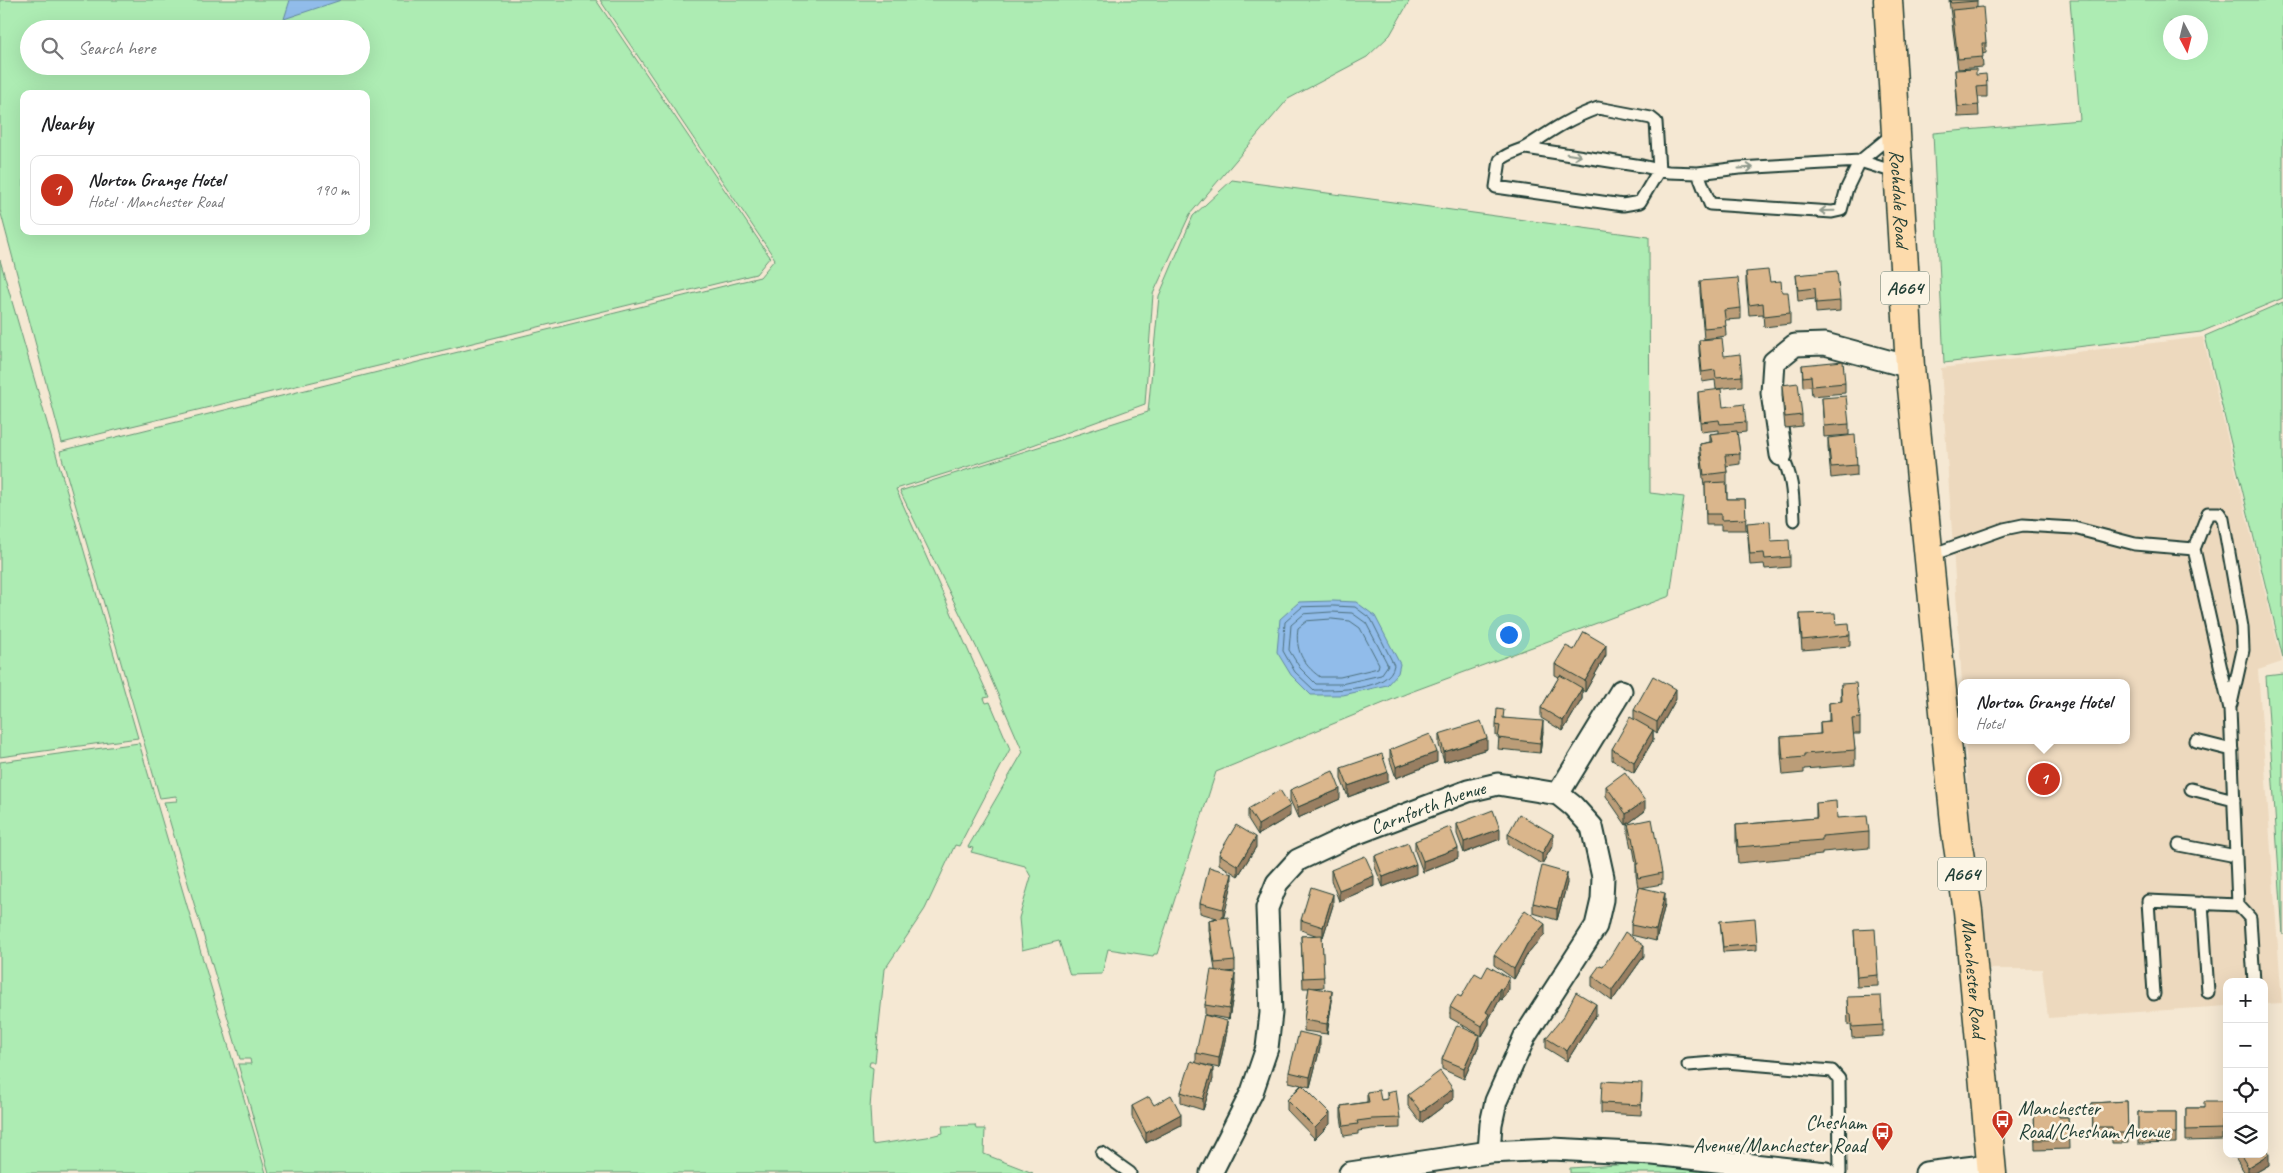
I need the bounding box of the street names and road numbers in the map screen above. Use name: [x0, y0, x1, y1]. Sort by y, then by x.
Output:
street label: Rochdale Road: [1884, 149, 1916, 251]
road number: A664: [1881, 272, 1929, 304]
street label: Carnforth Avenue: [1367, 775, 1489, 840]
road number: A664: [1938, 858, 1986, 891]
street label: Manchester Road: [1956, 917, 1992, 1042]

